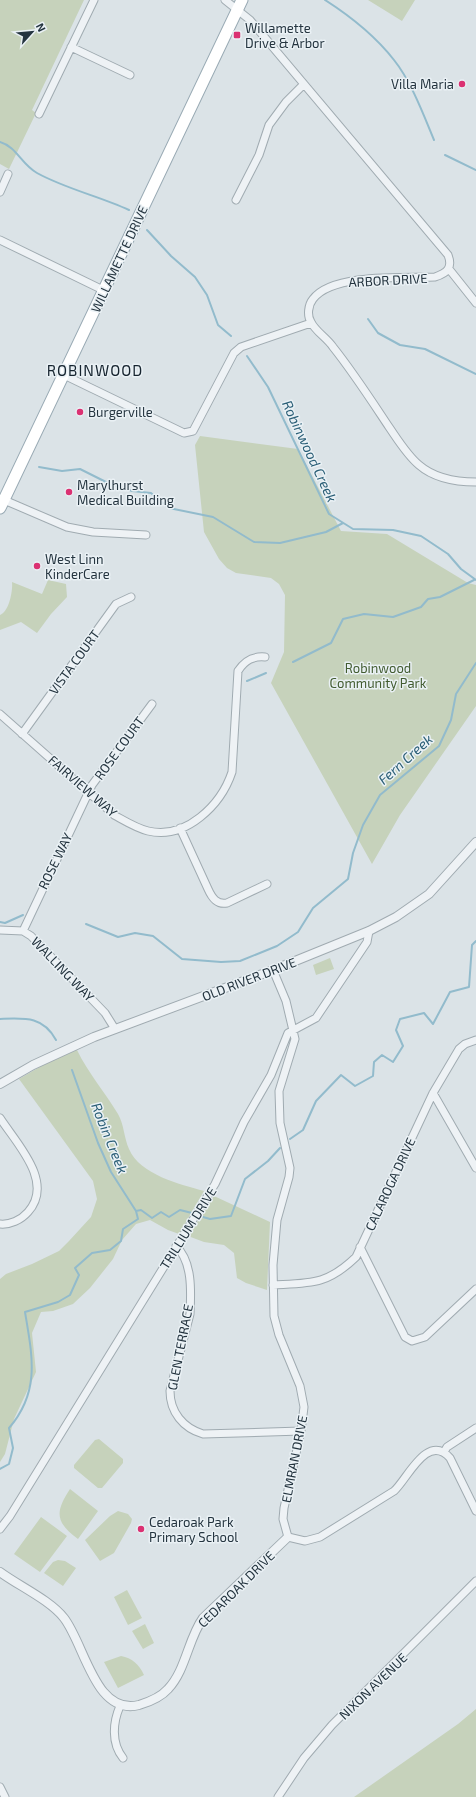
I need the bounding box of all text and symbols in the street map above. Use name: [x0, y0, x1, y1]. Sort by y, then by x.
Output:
north arrow: [12, 12, 52, 52]
place label: Willamette Drive & Arbor: [245, 20, 325, 51]
text: N: [34, 21, 49, 34]
marker: Willamette Drive & Arbor: [232, 30, 242, 40]
place label: Villa Maria: [391, 76, 454, 92]
marker: Villa Maria: [457, 79, 467, 89]
street label: WILLAMETTE DRIVE: [87, 203, 151, 315]
street label: ARBOR DRIVE: [348, 270, 428, 290]
district label: ROBINWOOD: [47, 361, 143, 379]
water label: Robinwood Creek: [279, 397, 341, 505]
place label: Burgerville: [88, 404, 153, 420]
marker: Burgerville: [75, 407, 85, 417]
place label: Marylhurst Medical Building: [77, 477, 174, 508]
marker: Marylhurst Medical Building: [64, 487, 74, 497]
place label: West Linn KinderCare: [45, 551, 110, 582]
marker: West Linn KinderCare: [32, 561, 42, 571]
street label: VISTA COURT: [45, 626, 103, 698]
park label: Robinwood Community Park: [330, 660, 427, 691]
street label: ROSE COURT: [91, 713, 148, 783]
water label: Fern Creek: [374, 730, 436, 788]
street label: FAIRVIEW WAY: [45, 752, 121, 821]
street label: ROSE WAY: [34, 830, 76, 892]
street label: WALLING WAY: [28, 933, 98, 1005]
street label: OLD RIVER DRIVE: [200, 954, 298, 1004]
water label: Robin Creek: [88, 1100, 132, 1176]
street label: CALAROGA DRIVE: [361, 1135, 419, 1233]
street label: TRILLIUM DRIVE: [156, 1184, 220, 1272]
street label: GLEN TERRACE: [164, 1303, 196, 1391]
street label: ELMRAN DRIVE: [278, 1414, 310, 1504]
place label: Cedaroak Park Primary School: [149, 1514, 238, 1545]
marker: Cedaroak Park Primary School: [136, 1524, 146, 1534]
street label: CEDAROAK DRIVE: [194, 1547, 278, 1631]
street label: NIXON AVENUE: [336, 1649, 410, 1723]

